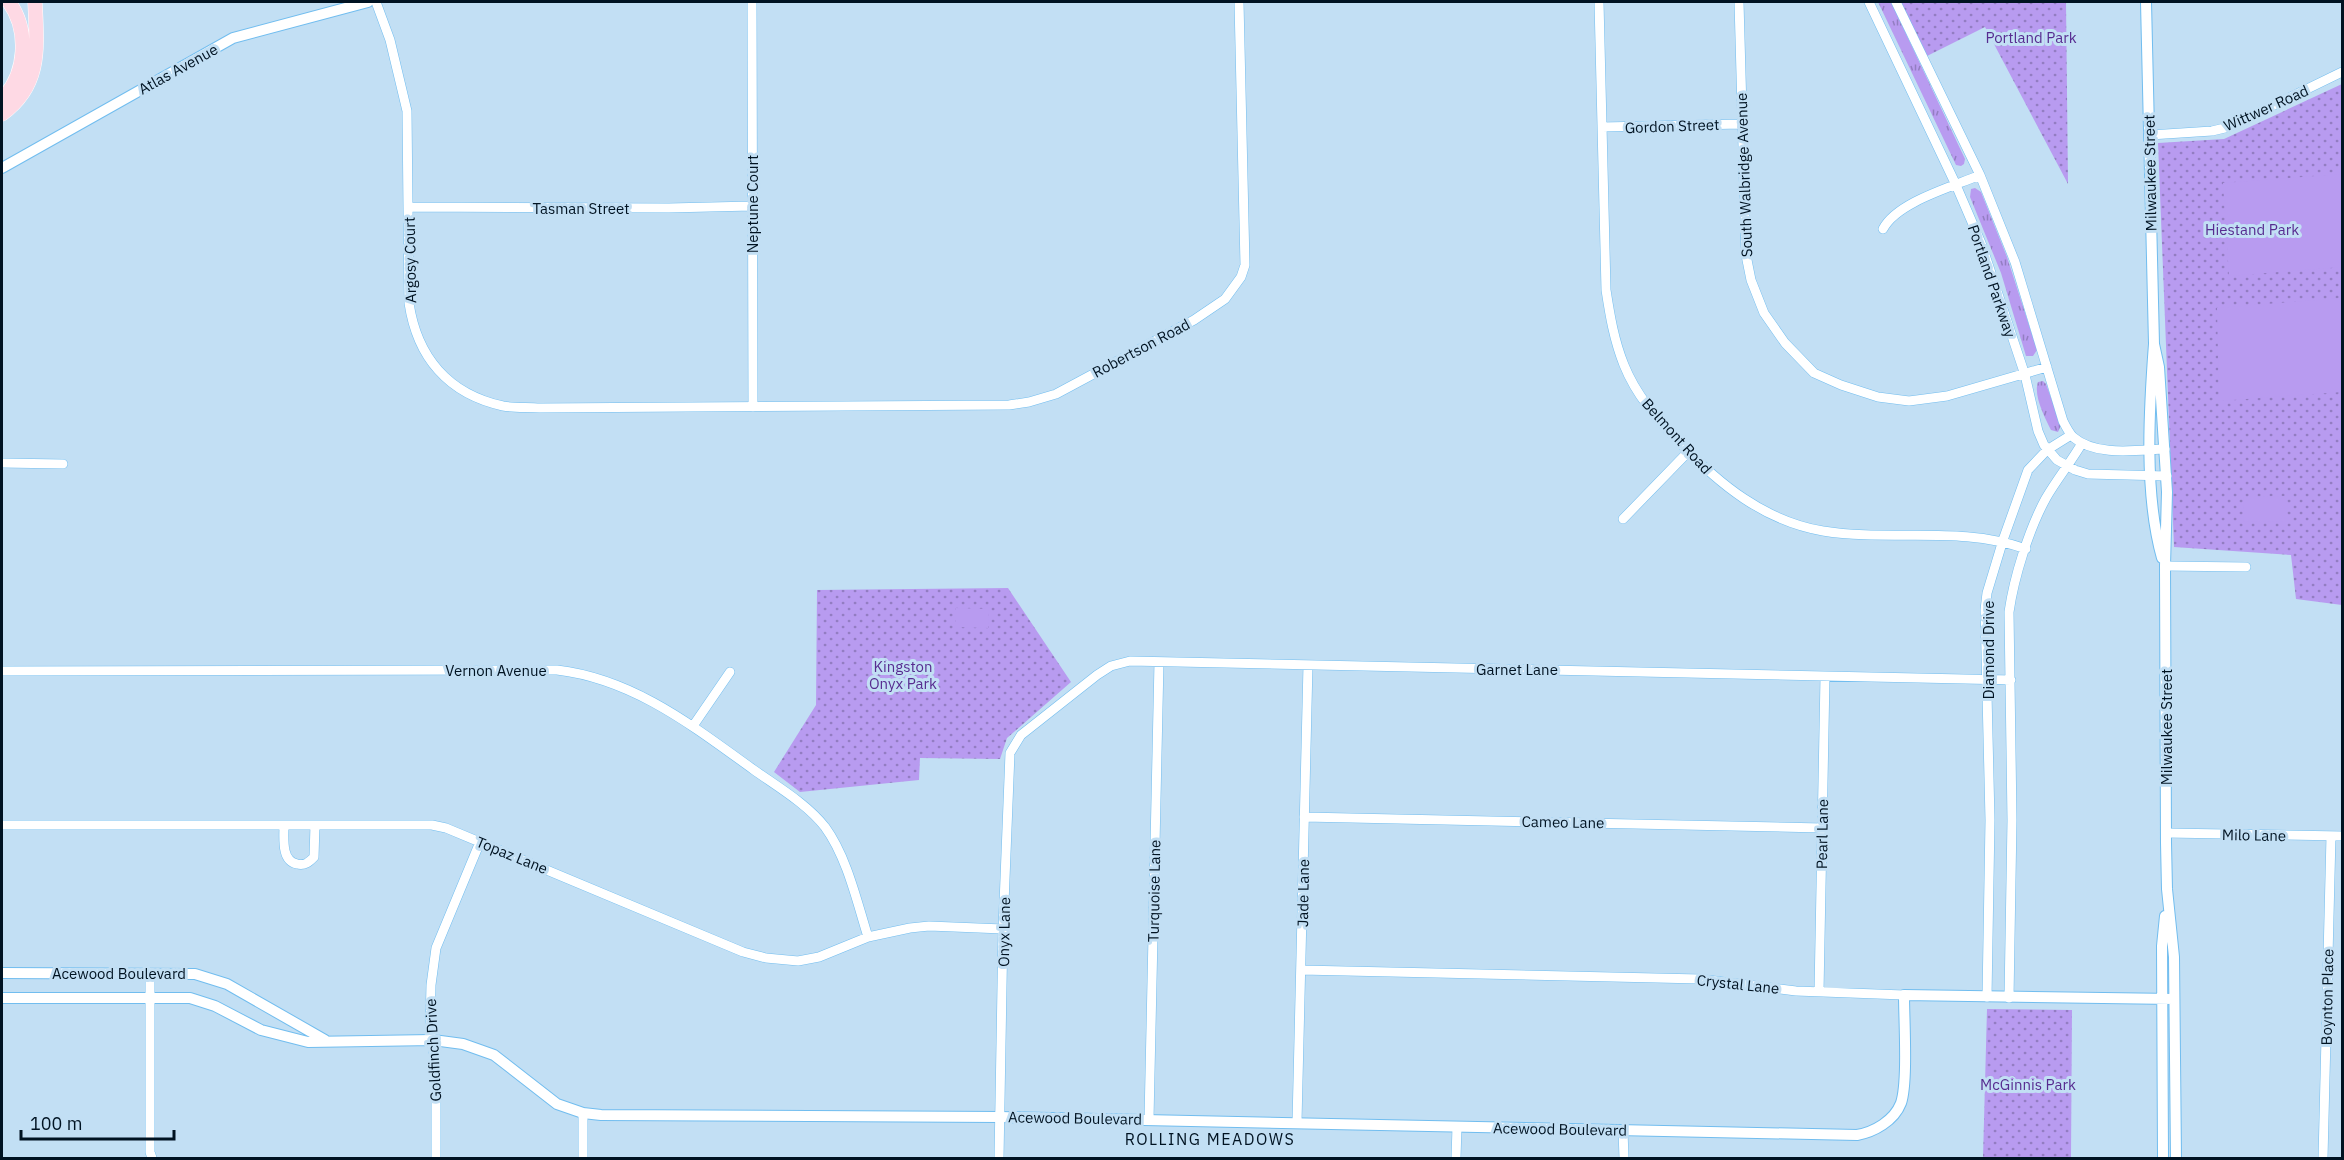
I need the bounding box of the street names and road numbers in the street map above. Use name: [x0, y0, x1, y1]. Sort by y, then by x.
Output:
street label: Atlas Avenue: [135, 39, 221, 99]
street label: Wittwer Road: [2221, 81, 2311, 135]
street label: South Walbridge Avenue: [1732, 92, 1756, 258]
street label: Gordon Street: [1624, 115, 1720, 137]
street label: Milwaukee Street: [2139, 115, 2161, 231]
street label: Neptune Court: [743, 155, 762, 253]
street label: Tasman Street: [532, 199, 630, 218]
street label: Argosy Court: [400, 217, 420, 303]
street label: Portland Parkway: [1964, 222, 2020, 340]
street label: Robertson Road: [1089, 314, 1193, 382]
street label: Belmont Road: [1638, 394, 1716, 478]
street label: Diamond Drive: [1979, 601, 1998, 699]
street label: Garnet Lane: [1476, 660, 1558, 679]
street label: Vernon Avenue: [445, 661, 547, 680]
street label: Milwaukee Street: [2157, 669, 2176, 785]
street label: Pearl Lane: [1812, 799, 1832, 869]
street label: Cameo Lane: [1521, 812, 1605, 832]
street label: Milo Lane: [2222, 825, 2286, 845]
street label: Topaz Lane: [473, 832, 551, 878]
street label: Turquoise Lane: [1144, 840, 1164, 942]
street label: Jade Lane: [1293, 859, 1313, 927]
street label: Onyx Lane: [994, 897, 1014, 967]
street label: Boynton Place: [2317, 949, 2337, 1045]
street label: Acewood Boulevard: [52, 964, 186, 983]
street label: Crystal Lane: [1696, 970, 1780, 998]
street label: Goldfinch Drive: [421, 998, 445, 1102]
street label: Acewood Boulevard: [1008, 1107, 1142, 1129]
street label: Acewood Boulevard: [1493, 1118, 1627, 1140]

